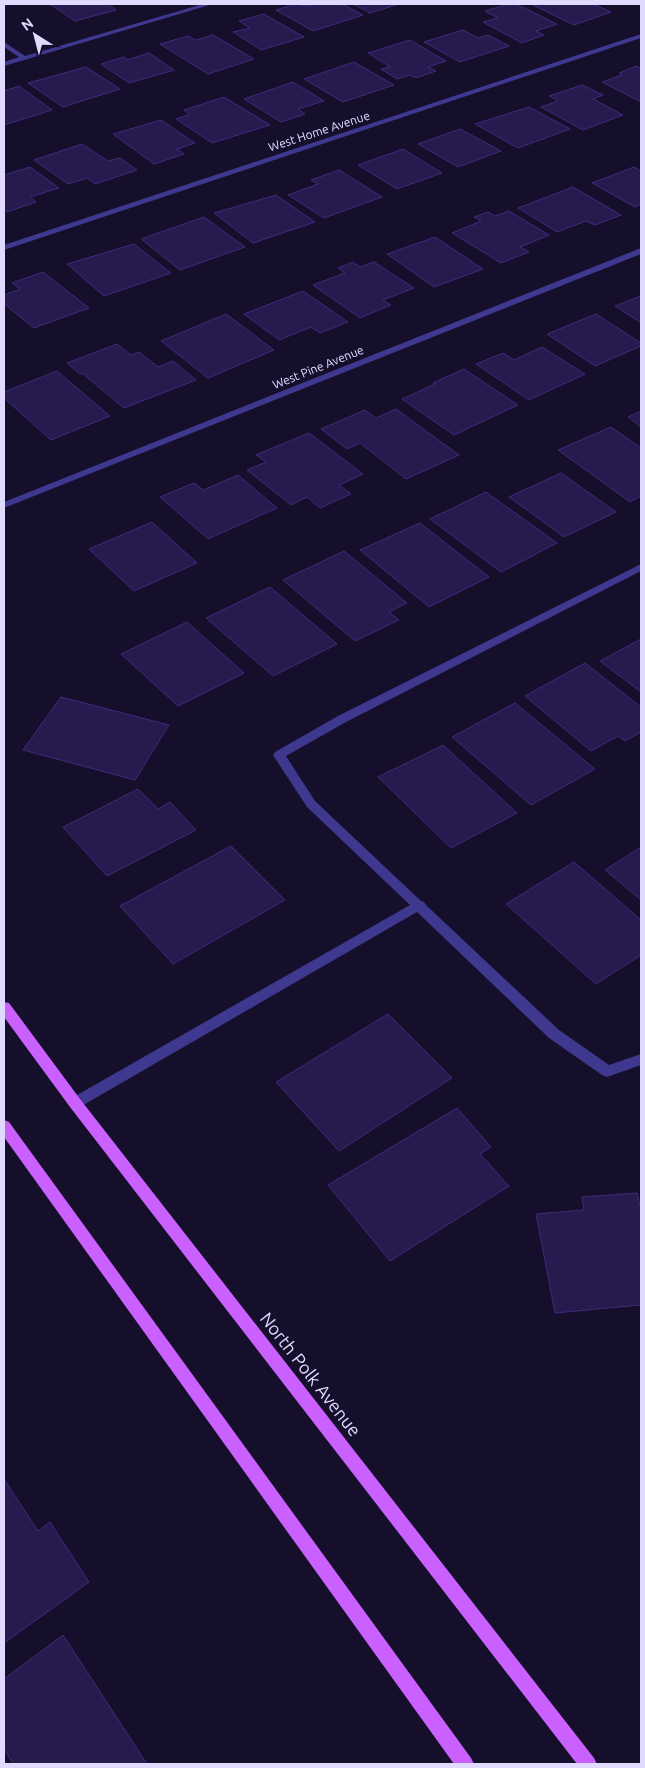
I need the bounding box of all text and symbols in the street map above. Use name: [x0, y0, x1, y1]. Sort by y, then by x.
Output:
north arrow: [10, 10, 60, 60]
text: N: [18, 15, 36, 34]
street label: West Home Avenue: [267, 108, 371, 154]
street label: West Pine Avenue: [271, 343, 365, 391]
street label: North Polk Avenue: [257, 1308, 365, 1440]

